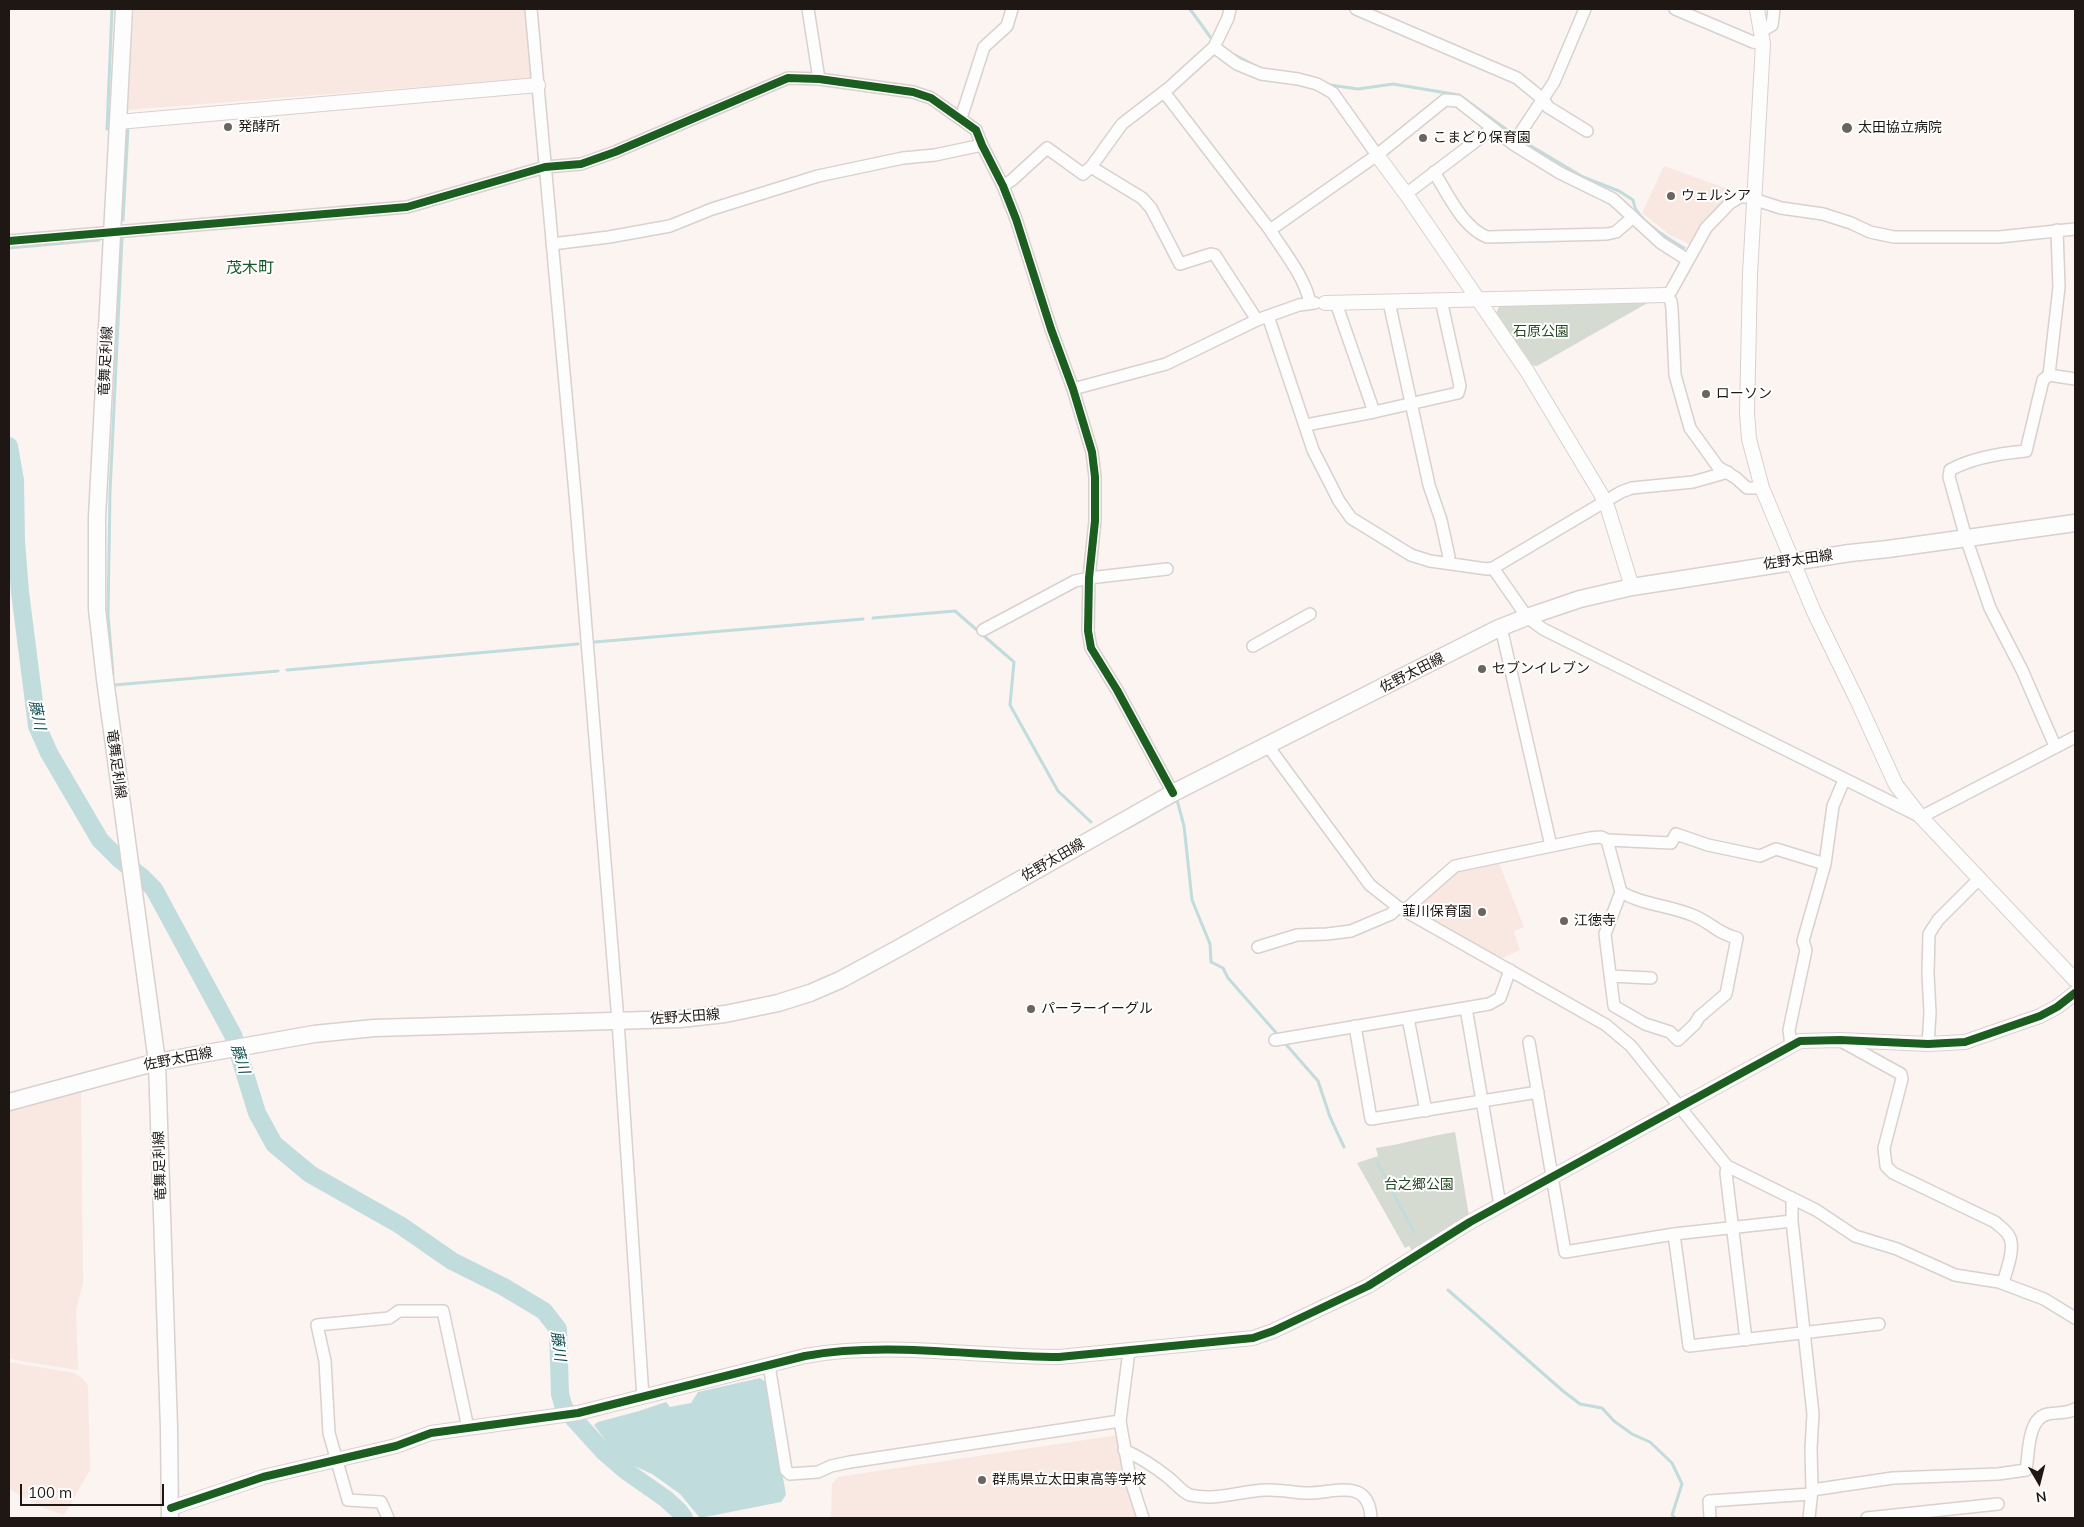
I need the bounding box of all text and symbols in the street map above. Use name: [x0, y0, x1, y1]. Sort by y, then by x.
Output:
place label: 発酵所: [238, 119, 280, 135]
place label: 太田協立病院: [1858, 120, 1942, 136]
marker: 発酵所: [222, 121, 234, 133]
marker: 太田協立病院: [1840, 121, 1854, 135]
place label: こまどり保育園: [1433, 130, 1531, 146]
marker: こまどり保育園: [1417, 132, 1429, 144]
place label: ウェルシア: [1681, 188, 1751, 204]
marker: ウェルシア: [1665, 190, 1677, 202]
district label: 茂木町: [226, 258, 274, 278]
park label: 石原公園: [1513, 324, 1569, 340]
street label: 竜舞足利線: [96, 326, 116, 396]
place label: ローソン: [1716, 386, 1772, 402]
marker: ローソン: [1700, 388, 1712, 400]
street label: 佐野太田線: [1762, 547, 1834, 573]
street label: 佐野太田線: [1377, 650, 1447, 696]
place label: セブンイレブン: [1492, 661, 1590, 677]
marker: セブンイレブン: [1476, 663, 1488, 675]
water label: 藤川: [25, 698, 49, 732]
street label: 竜舞足利線: [103, 728, 129, 800]
street label: 佐野太田線: [1018, 835, 1088, 885]
place label: 韮川保育園: [1402, 904, 1472, 920]
marker: 韮川保育園: [1476, 906, 1488, 918]
place label: 江徳寺: [1574, 913, 1616, 929]
marker: 江徳寺: [1558, 915, 1570, 927]
place label: パーラーイーグル: [1041, 1001, 1153, 1017]
marker: パーラーイーグル: [1025, 1003, 1037, 1015]
street label: 佐野太田線: [649, 1006, 721, 1028]
water label: 藤川: [227, 1042, 253, 1076]
street label: 佐野太田線: [142, 1044, 214, 1074]
street label: 竜舞足利線: [150, 1131, 170, 1201]
park label: 台之郷公園: [1384, 1177, 1454, 1193]
water label: 藤川: [547, 1330, 569, 1362]
north arrow: [2014, 1457, 2064, 1507]
place label: 群馬県立太田東高等学校: [992, 1472, 1146, 1488]
scale bar: [22, 1474, 166, 1506]
marker: 群馬県立太田東高等学校: [976, 1474, 988, 1486]
text: 100 m: [28, 1483, 72, 1502]
text: N: [2035, 1487, 2048, 1507]

